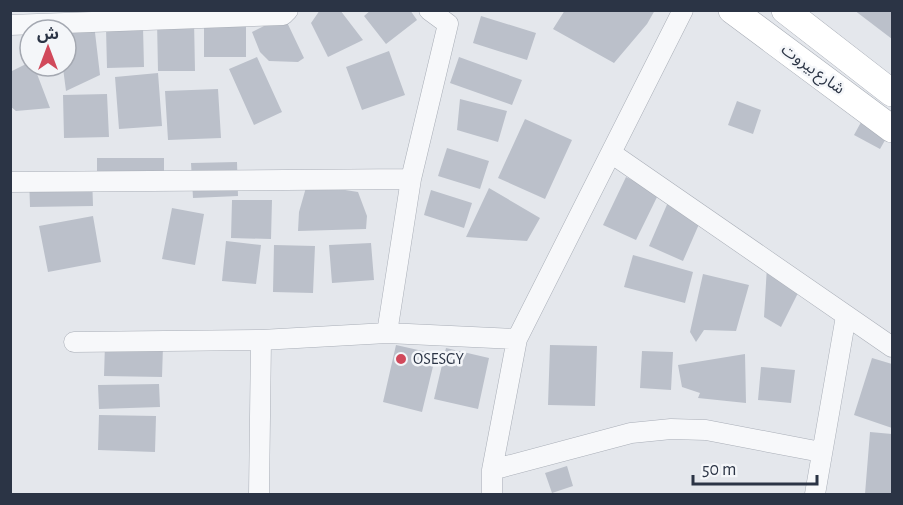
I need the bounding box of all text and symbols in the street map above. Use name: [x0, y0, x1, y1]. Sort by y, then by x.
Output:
north arrow: [18, 18, 78, 78]
text: ش: [37, 26, 59, 43]
street label: شارع بيروت: [776, 41, 847, 100]
place label: OSESGY: [413, 351, 465, 367]
marker: OSESGY: [394, 352, 408, 366]
scale bar: [693, 448, 818, 486]
text: 50 m: [702, 461, 736, 479]

